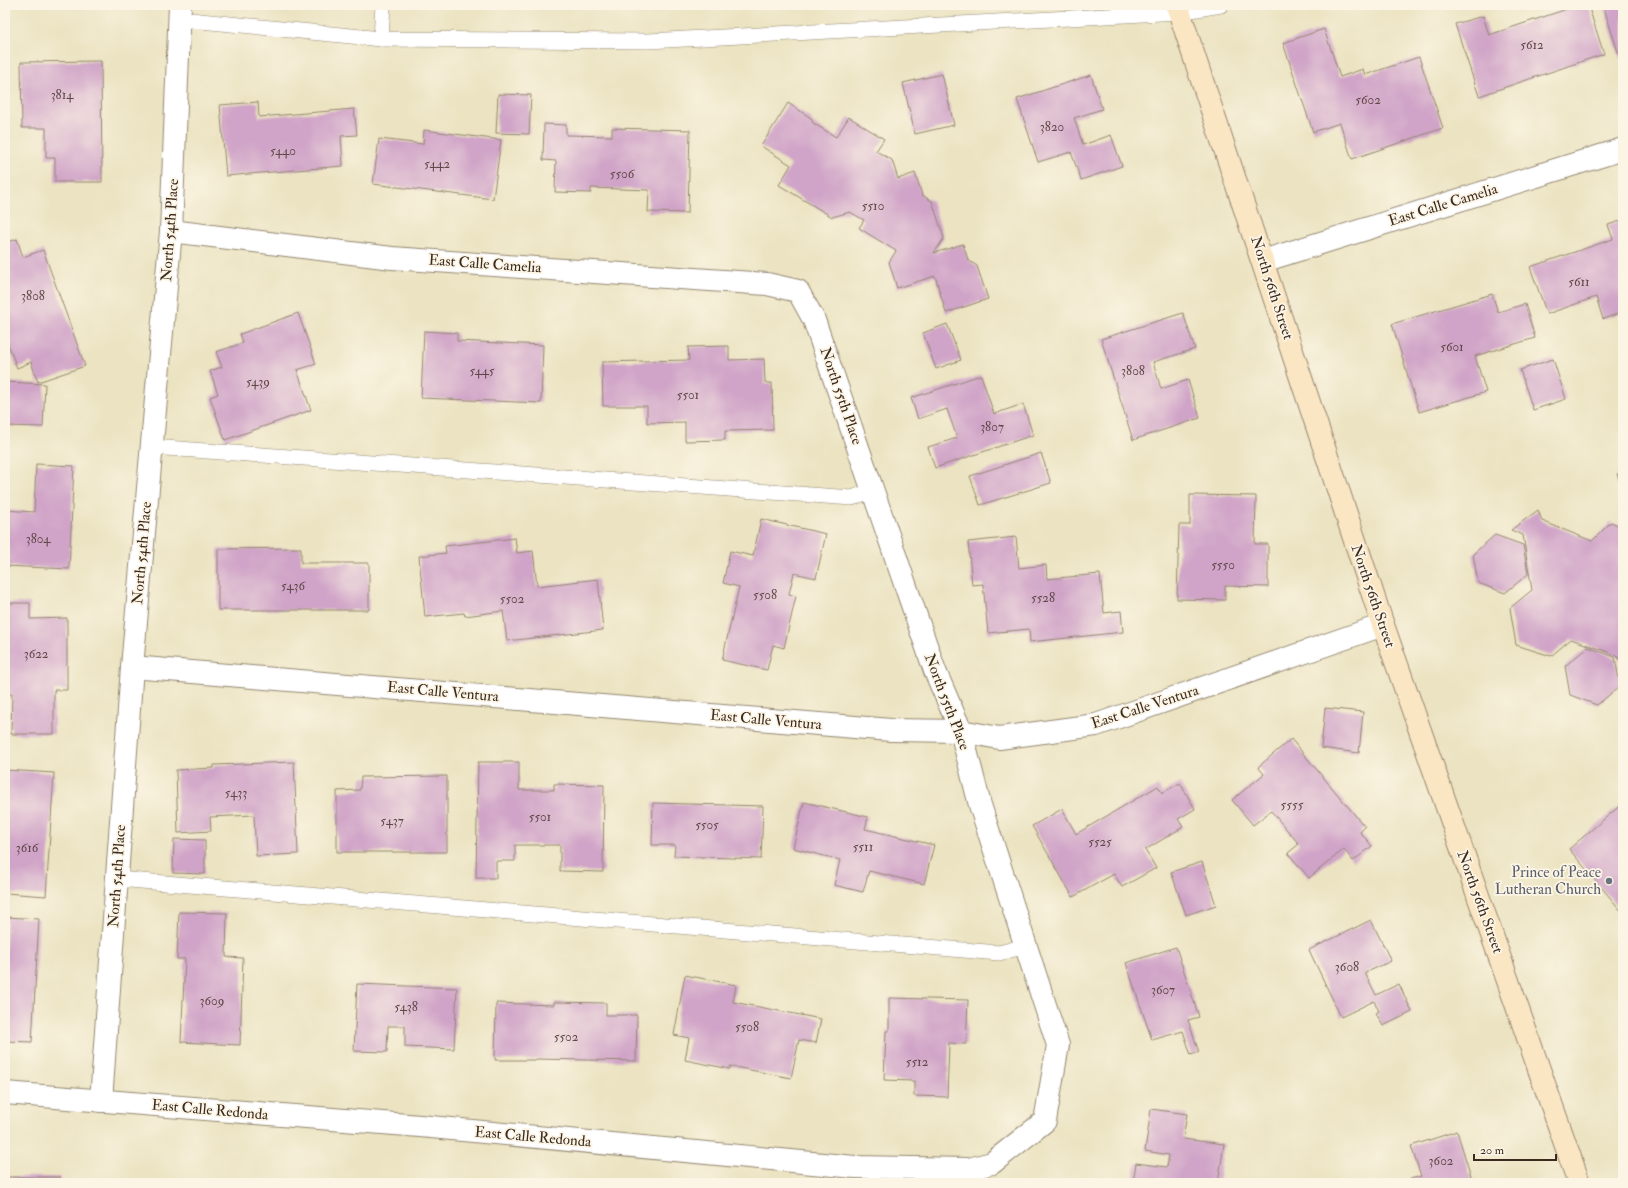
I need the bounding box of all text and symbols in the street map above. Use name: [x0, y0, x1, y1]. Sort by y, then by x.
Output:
house number: 5612: [1520, 37, 1544, 53]
house number: 3814: [51, 87, 74, 103]
house number: 5602: [1355, 92, 1381, 108]
house number: 3820: [1040, 119, 1064, 135]
house number: 5440: [270, 143, 296, 159]
house number: 5442: [424, 156, 450, 172]
house number: 5506: [610, 166, 636, 182]
street label: North 54th Place: [157, 178, 183, 282]
street label: East Calle Camelia: [1386, 179, 1501, 231]
house number: 5510: [862, 198, 884, 214]
street label: North 56th Street: [1246, 234, 1298, 342]
street label: East Calle Camelia: [428, 251, 543, 277]
house number: 5611: [1568, 274, 1590, 290]
house number: 3808: [21, 288, 45, 304]
house number: 5601: [1440, 339, 1464, 355]
street label: North 55th Place: [815, 345, 867, 447]
house number: 5445: [469, 363, 495, 379]
house number: 3808: [1121, 363, 1145, 379]
house number: 5439: [246, 374, 270, 390]
house number: 5501: [677, 387, 700, 403]
house number: 3807: [980, 419, 1004, 435]
street label: North 54th Place: [128, 501, 156, 605]
house number: 3804: [26, 531, 51, 547]
street label: North 56th Street: [1346, 542, 1400, 650]
house number: 5550: [1211, 557, 1235, 573]
house number: 5436: [281, 578, 306, 594]
house number: 5508: [753, 587, 777, 603]
house number: 5528: [1031, 590, 1055, 606]
house number: 5502: [500, 591, 525, 607]
house number: 3622: [24, 646, 49, 662]
street label: North 55th Place: [920, 651, 974, 753]
street label: East Calle Ventura: [386, 678, 500, 706]
street label: East Calle Ventura: [1089, 680, 1202, 733]
street label: East Calle Ventura: [709, 706, 823, 734]
house number: 5433: [225, 785, 247, 801]
house number: 5555: [1281, 797, 1304, 813]
house number: 5501: [529, 809, 552, 825]
house number: 5437: [380, 813, 404, 829]
house number: 5505: [695, 817, 719, 833]
street label: North 54th Place: [104, 824, 130, 928]
house number: 5525: [1088, 834, 1112, 850]
house number: 5511: [853, 839, 874, 855]
house number: 3616: [16, 840, 40, 856]
street label: North 56th Street: [1453, 848, 1507, 956]
place label: Prince of Peace Lutheran Church: [1495, 863, 1601, 899]
marker: Prince of Peace Lutheran Church: [1604, 876, 1614, 886]
house number: 3608: [1335, 959, 1359, 975]
house number: 3607: [1151, 982, 1175, 998]
house number: 3609: [200, 993, 224, 1009]
house number: 5438: [394, 999, 418, 1015]
house number: 5508: [735, 1019, 759, 1035]
house number: 5502: [554, 1029, 579, 1045]
house number: 5512: [906, 1054, 929, 1070]
street label: East Calle Redonda: [151, 1095, 270, 1125]
street label: East Calle Redonda: [474, 1122, 593, 1152]
scale bar: [1474, 1136, 1556, 1162]
text: 20 m: [1480, 1143, 1505, 1158]
house number: 3602: [1429, 1153, 1454, 1169]

